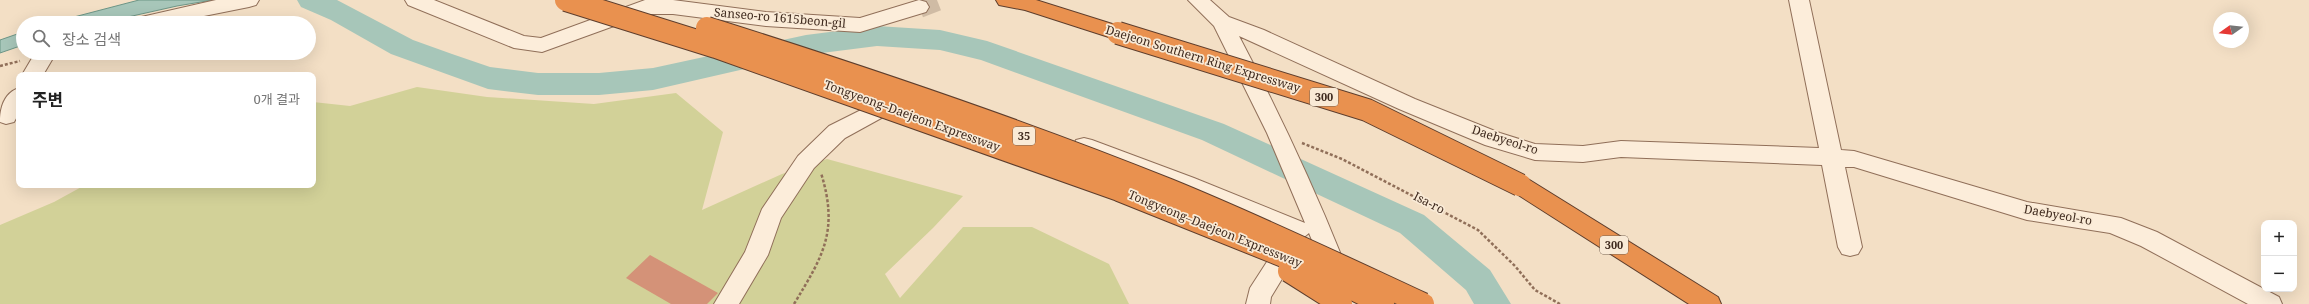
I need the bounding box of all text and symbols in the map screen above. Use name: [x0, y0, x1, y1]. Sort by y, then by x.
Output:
street label: Sanseo-ro 1615beon-gil: [713, 3, 847, 32]
north arrow: [2213, 12, 2249, 48]
search box: [16, 16, 316, 60]
street label: Daejeon Southern Ring Expressway: [1104, 21, 1303, 96]
icon: search: [30, 27, 52, 49]
text: 장소 검색: [62, 29, 121, 49]
street label: Tongyeong–Daejeon Expressway: [822, 76, 1003, 155]
text: 주변: [32, 88, 63, 111]
road number: 300: [1310, 88, 1338, 106]
text: 0개 결과: [253, 90, 300, 108]
street label: Daebyeol-ro: [1470, 121, 1541, 158]
road number: 35: [1013, 127, 1035, 145]
street label: Tongyeong–Daejeon Expressway: [1126, 186, 1305, 271]
street label: Isa-ro: [1411, 188, 1448, 218]
street label: Daebyeol-ro: [2023, 200, 2094, 229]
map controls: [2261, 220, 2297, 292]
button: +: [2261, 220, 2297, 256]
road number: 300: [1600, 236, 1628, 254]
button: −: [2261, 256, 2297, 292]

